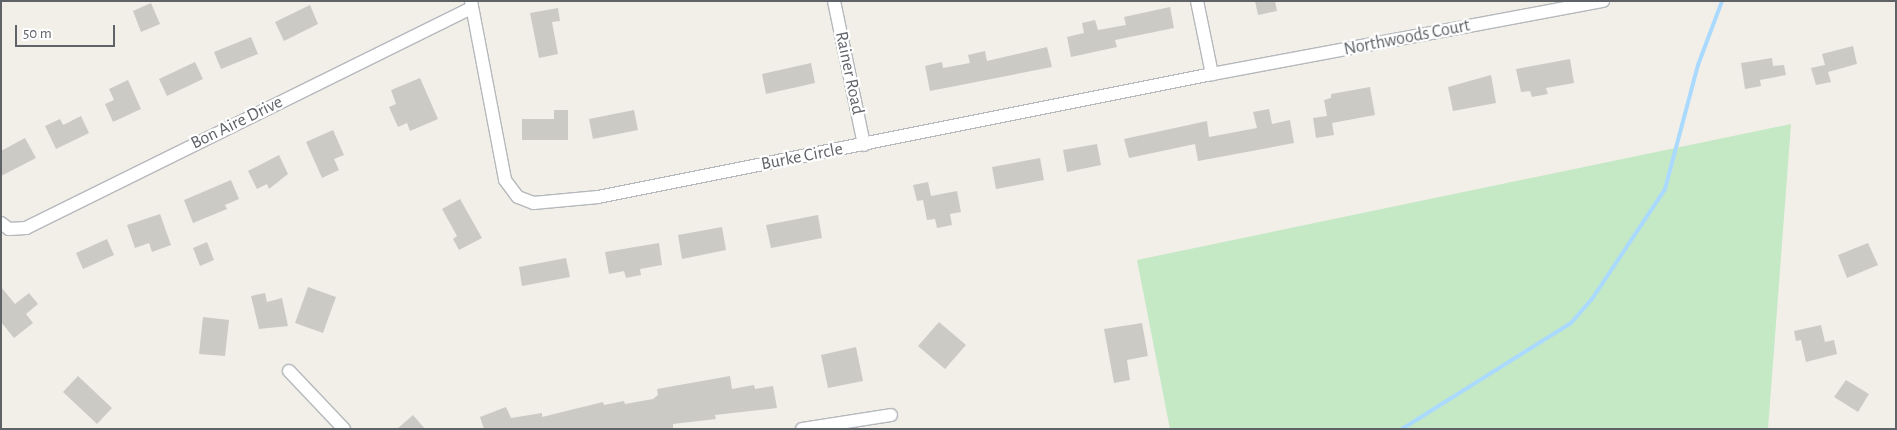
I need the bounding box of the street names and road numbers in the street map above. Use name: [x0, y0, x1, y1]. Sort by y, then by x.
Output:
street label: Northwoods Court: [1342, 15, 1472, 61]
street label: Rainer Road: [830, 29, 868, 117]
street label: Bon Aire Drive: [187, 91, 287, 155]
street label: Burke Circle: [759, 138, 845, 176]

